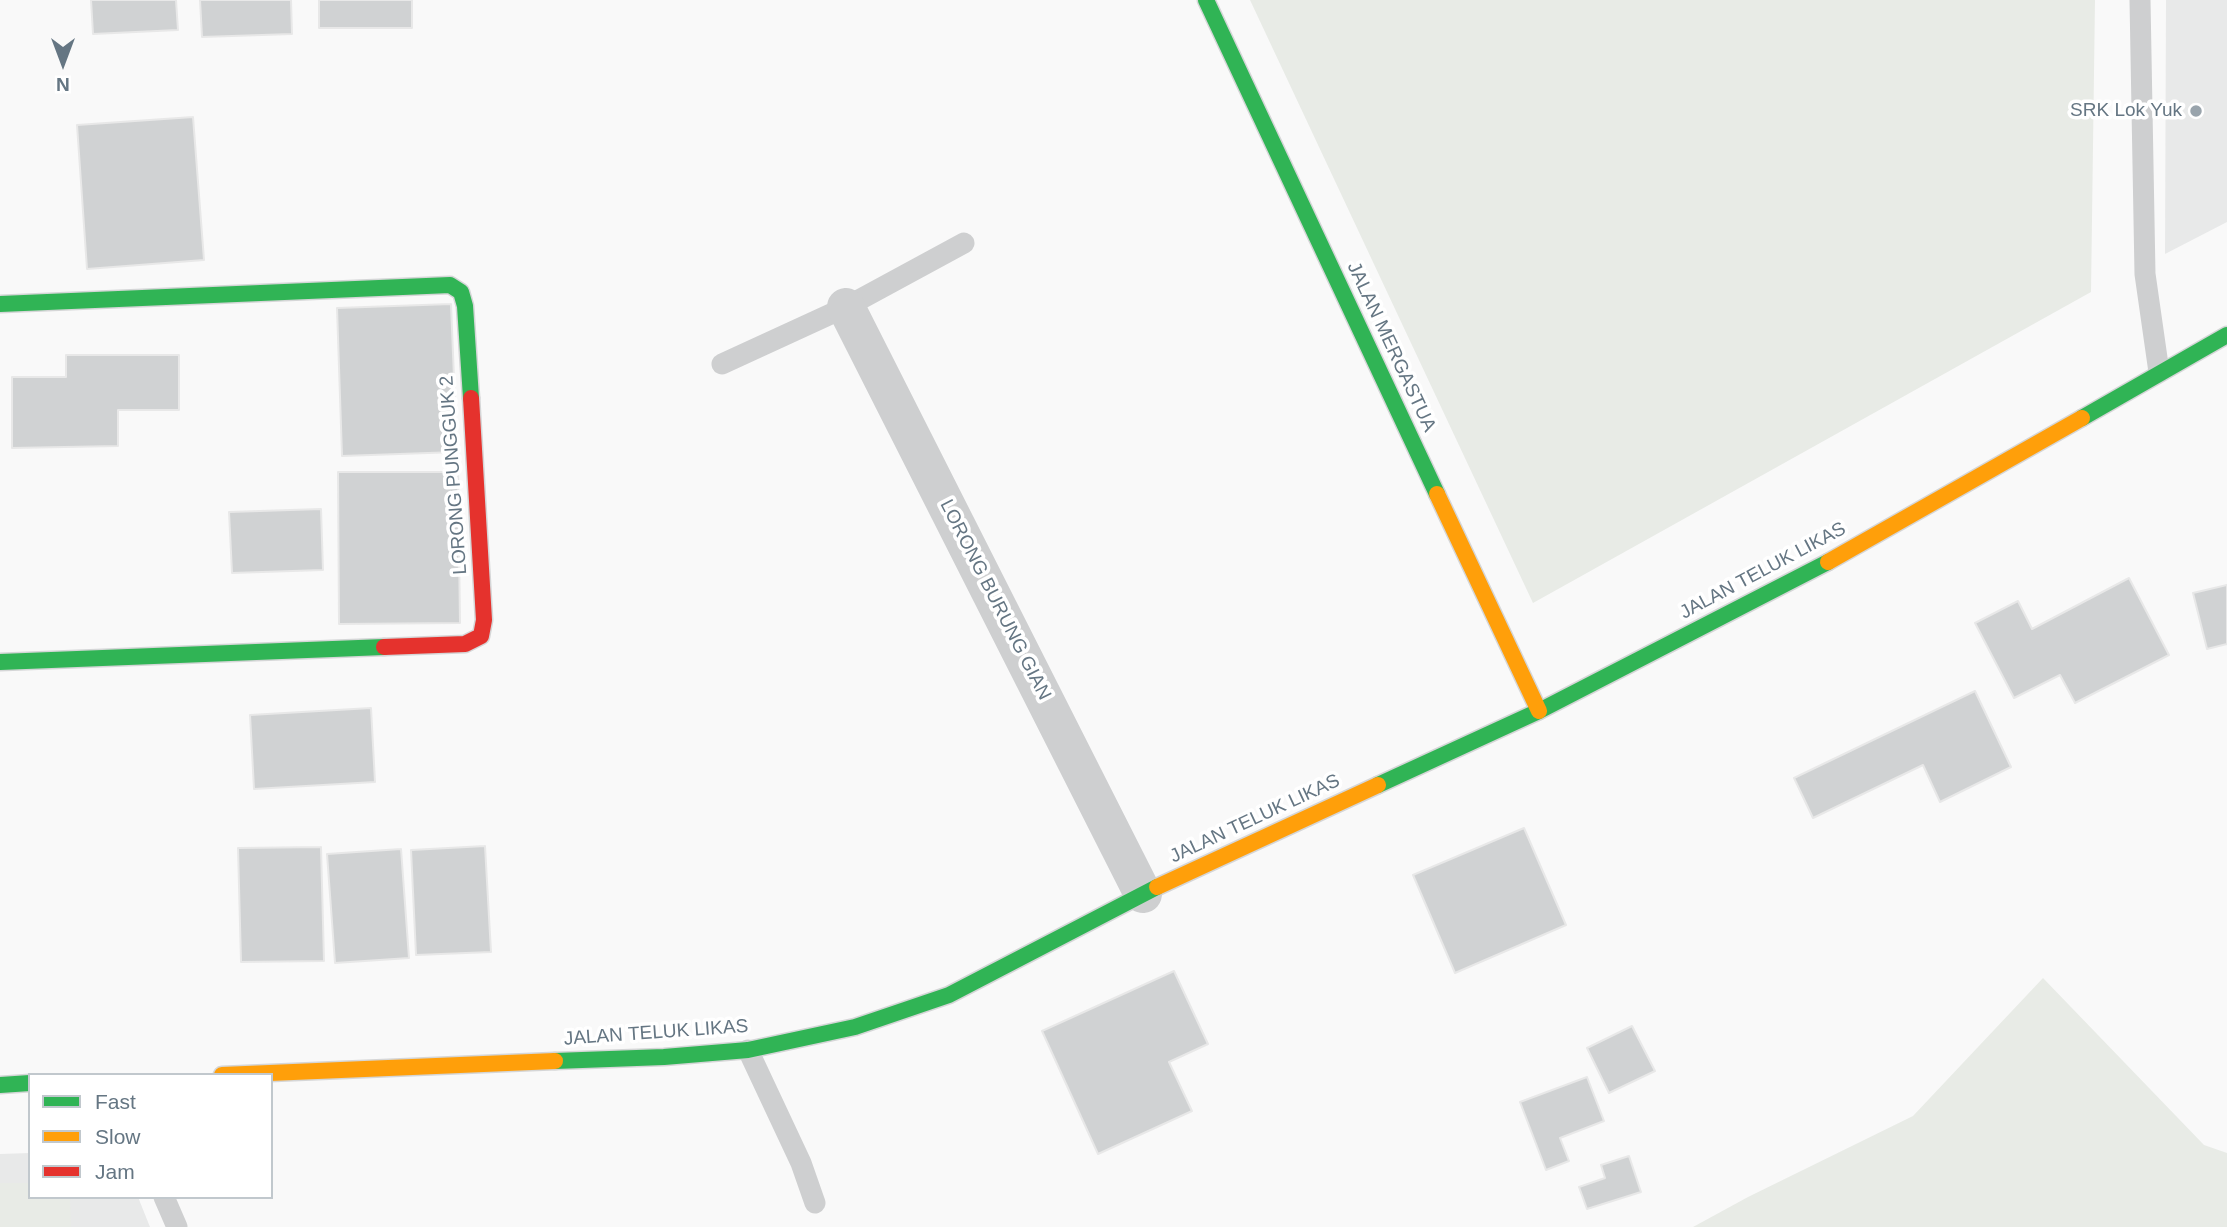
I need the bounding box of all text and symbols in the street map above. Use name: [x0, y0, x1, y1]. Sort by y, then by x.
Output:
north arrow: [28, 28, 98, 98]
text: N: [56, 74, 70, 95]
place label: SRK Lok Yuk: [2070, 100, 2182, 122]
marker: SRK Lok Yuk: [2188, 103, 2204, 119]
street label: JALAN MERGASTUA: [1342, 258, 1440, 436]
street label: LORONG PUNGGUK 2: [436, 375, 472, 575]
street label: LORONG BURUNG GIAN: [935, 496, 1055, 704]
street label: JALAN TELUK LIKAS: [1676, 518, 1850, 624]
street label: JALAN TELUK LIKAS: [1166, 770, 1344, 868]
street label: JALAN TELUK LIKAS: [563, 1015, 749, 1051]
legend: [28, 1073, 273, 1199]
text: Fast: [95, 1090, 136, 1113]
text: Slow: [95, 1125, 141, 1148]
text: Jam: [95, 1160, 135, 1183]

